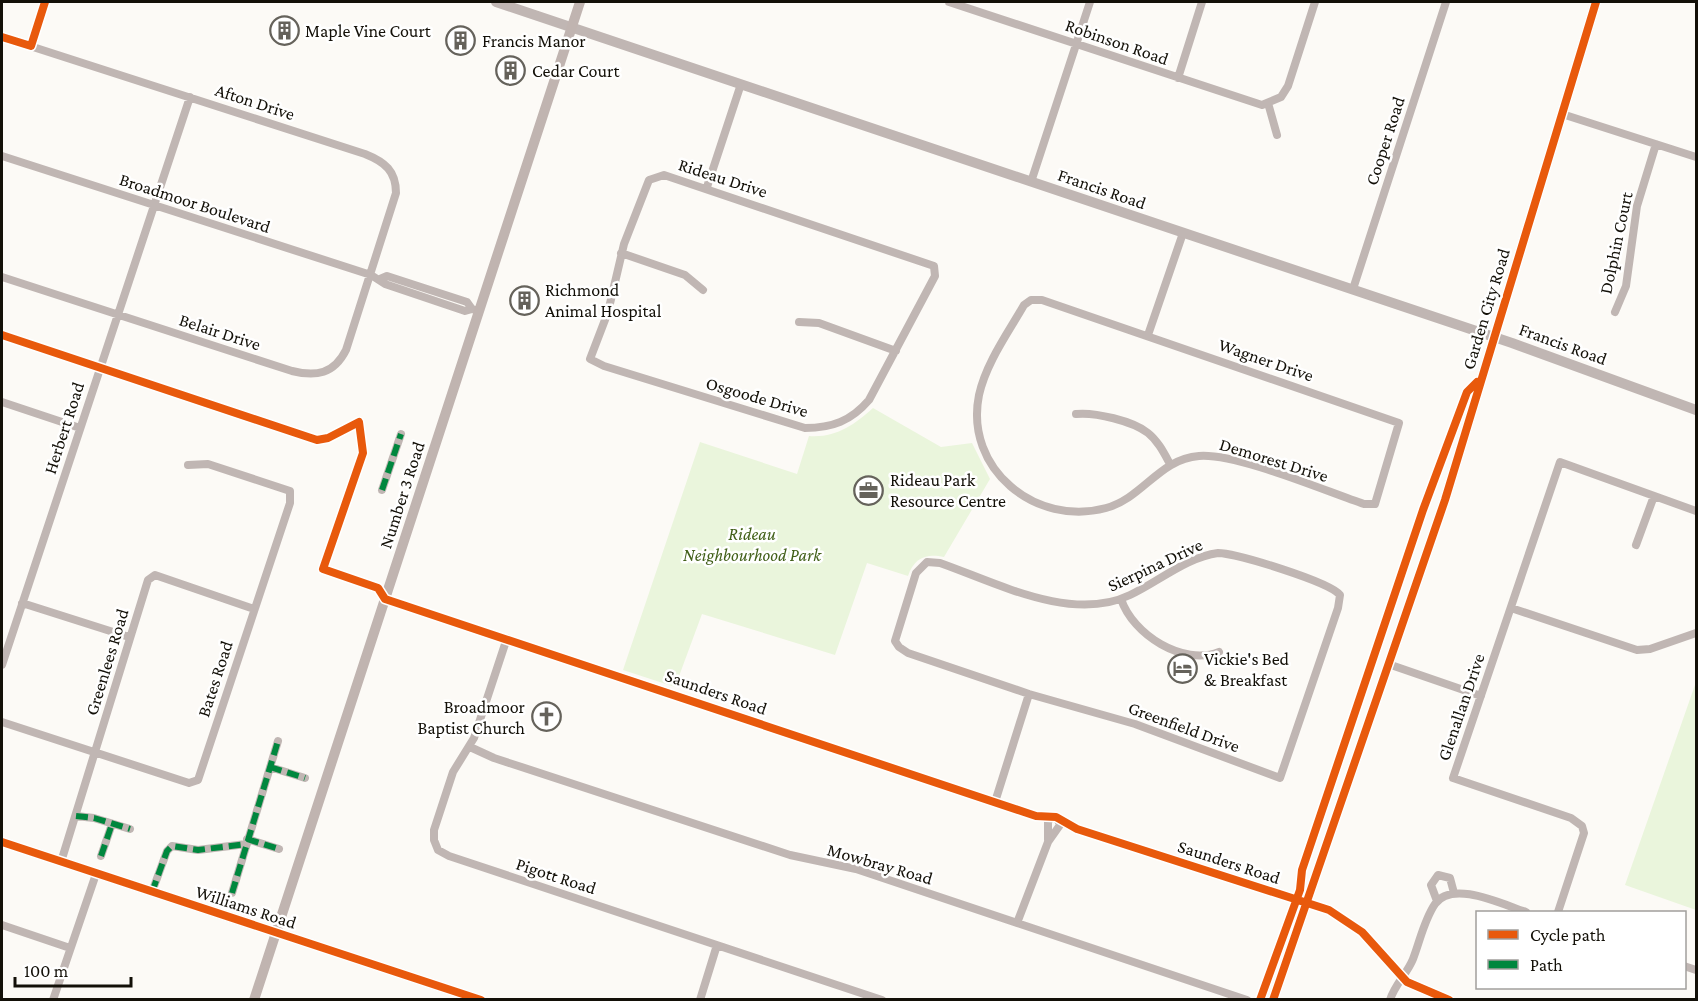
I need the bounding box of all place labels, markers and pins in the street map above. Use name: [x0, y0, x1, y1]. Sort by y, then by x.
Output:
building icon: Maple Vine Court: [268, 15, 300, 47]
place label: Maple Vine Court: [305, 21, 432, 41]
building icon: Francis Manor: [445, 25, 477, 57]
place label: Francis Manor: [482, 31, 586, 51]
building icon: Cedar Court: [495, 55, 527, 87]
place label: Cedar Court: [532, 61, 620, 81]
place label: Richmond Animal Hospital: [545, 280, 662, 321]
building icon: Richmond Animal Hospital: [508, 284, 540, 316]
place label: Rideau Park Resource Centre: [890, 470, 1006, 511]
office icon: Rideau Park Resource Centre: [853, 474, 885, 506]
place label: Vickie's Bed & Breakfast: [1204, 649, 1290, 690]
hotel icon: Vickie's Bed & Breakfast: [1167, 653, 1199, 685]
place label: Broadmoor Baptist Church: [417, 697, 526, 738]
church icon: Broadmoor Baptist Church: [530, 701, 562, 733]

